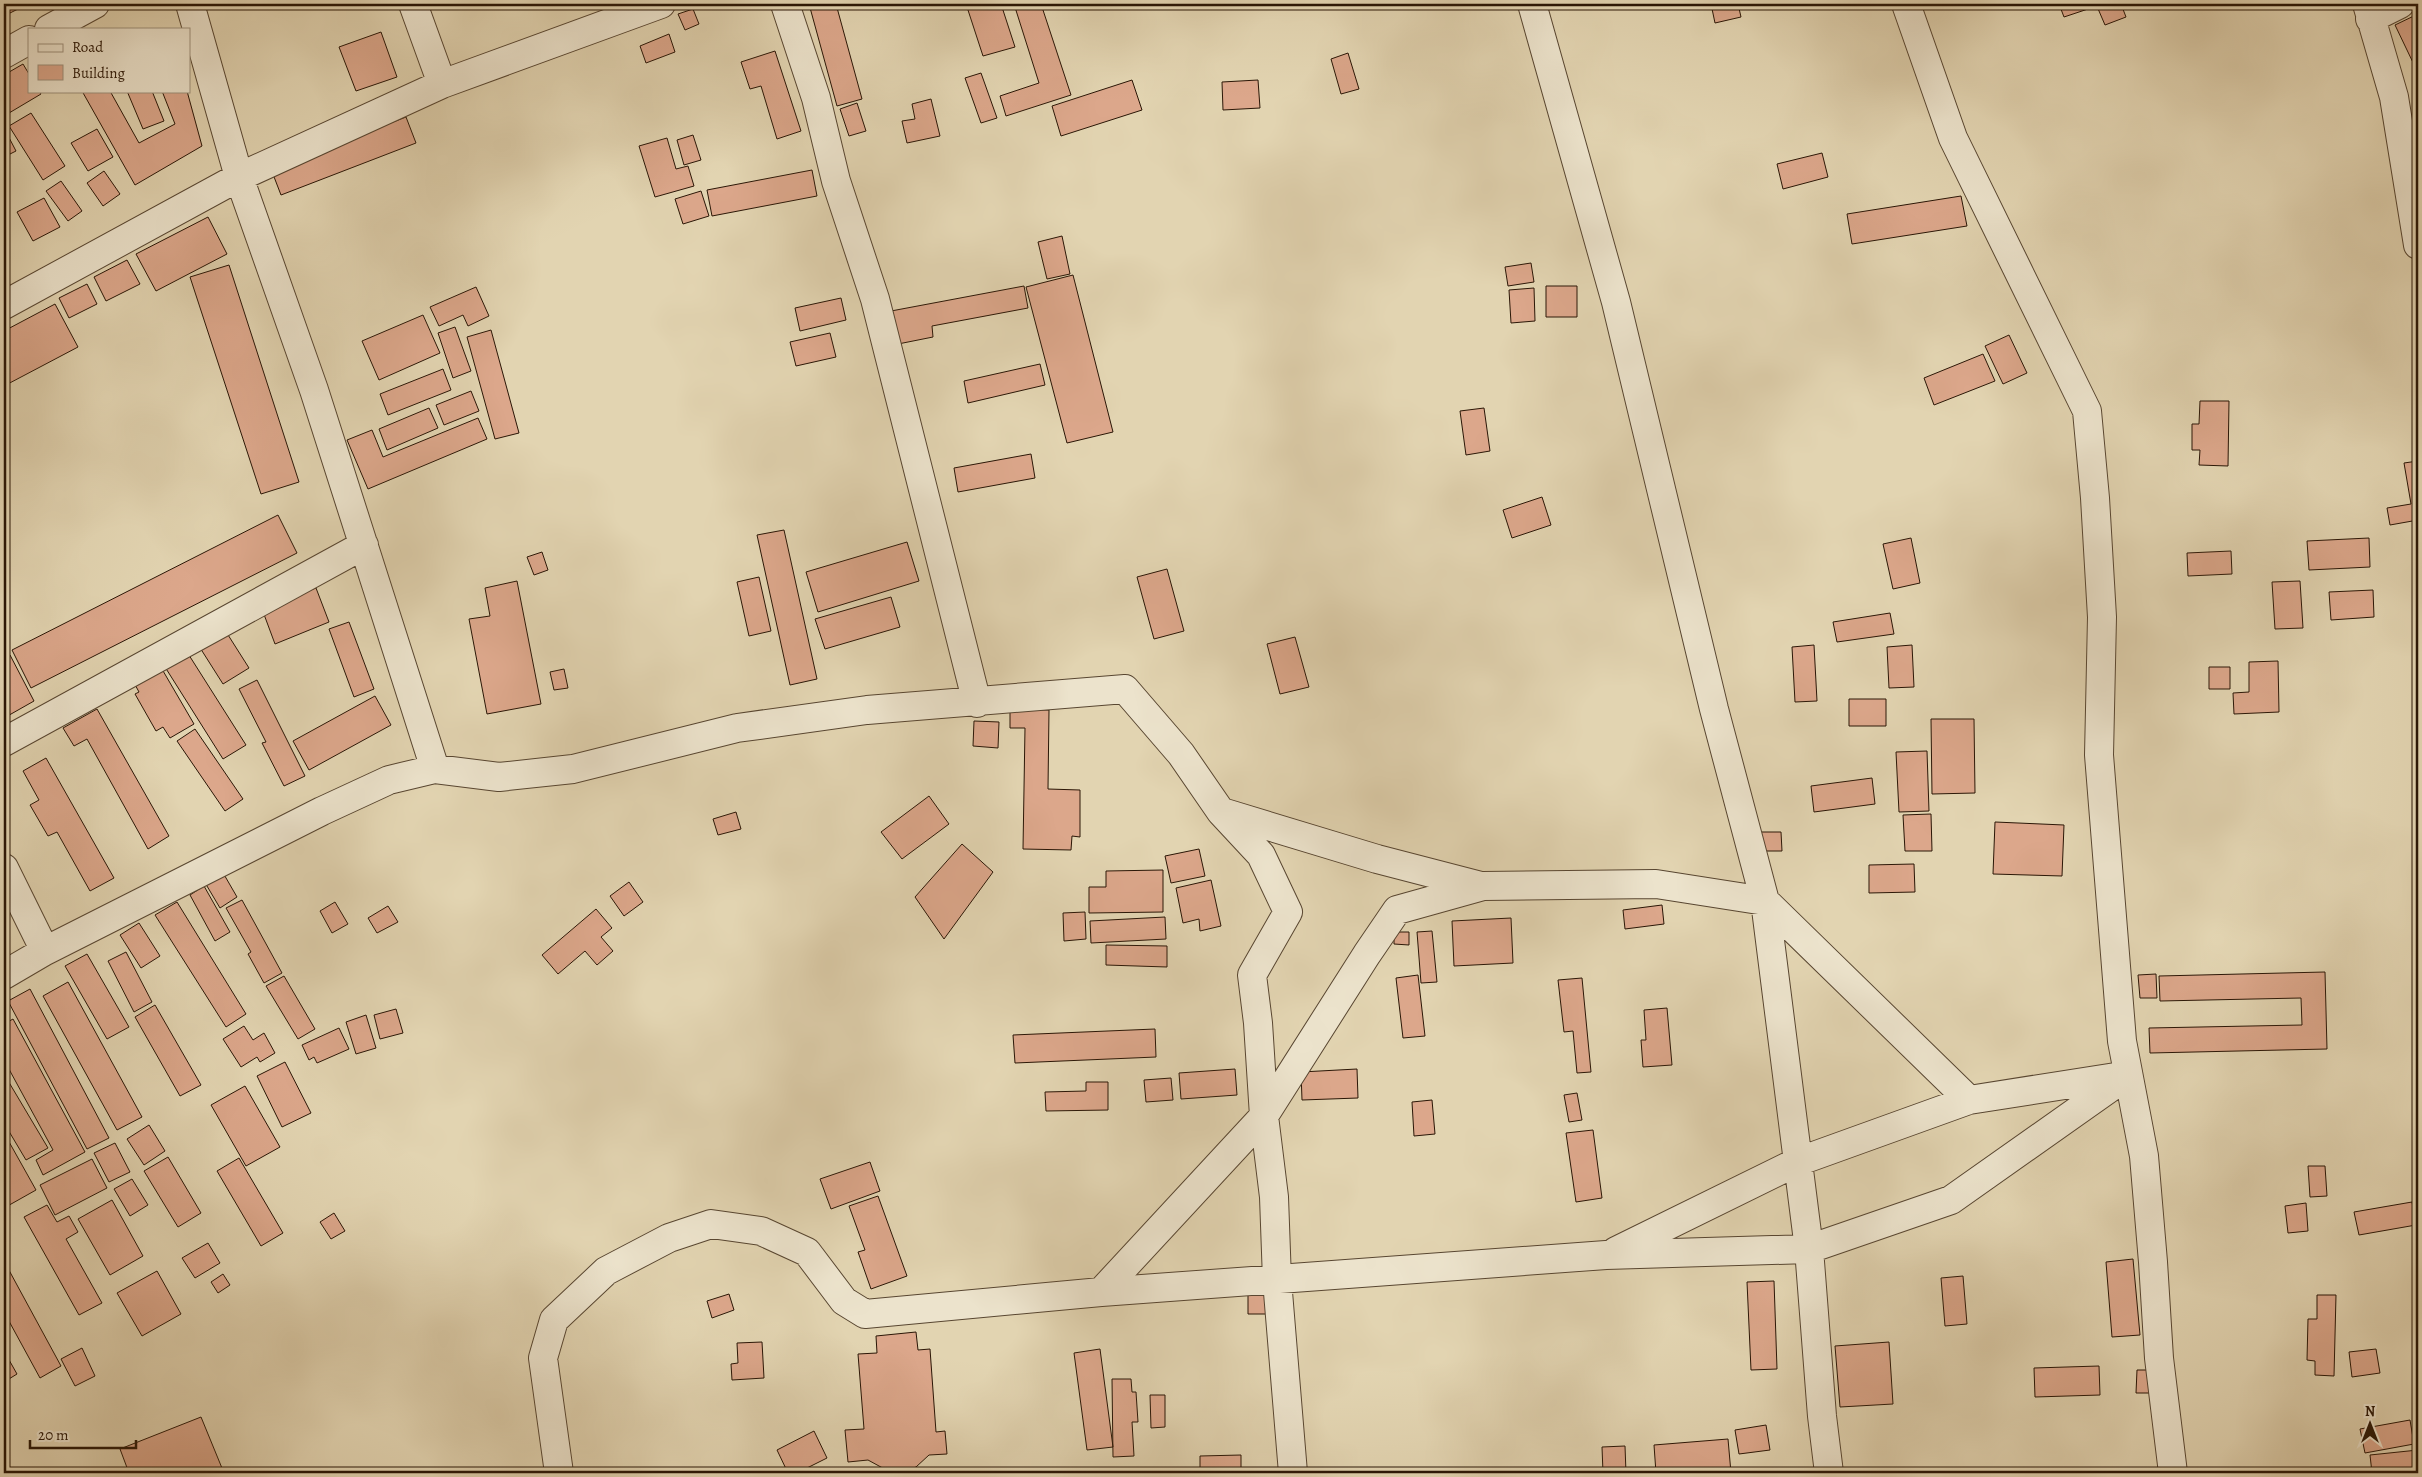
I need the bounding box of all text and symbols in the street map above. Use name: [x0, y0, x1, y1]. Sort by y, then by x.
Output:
legend: [28, 28, 190, 92]
text: Road: [72, 37, 104, 57]
text: Building: [72, 63, 125, 83]
north arrow: [2344, 1400, 2394, 1450]
text: N: [2365, 1402, 2375, 1421]
scale bar: [30, 1417, 136, 1449]
text: 20 m: [38, 1425, 69, 1445]

